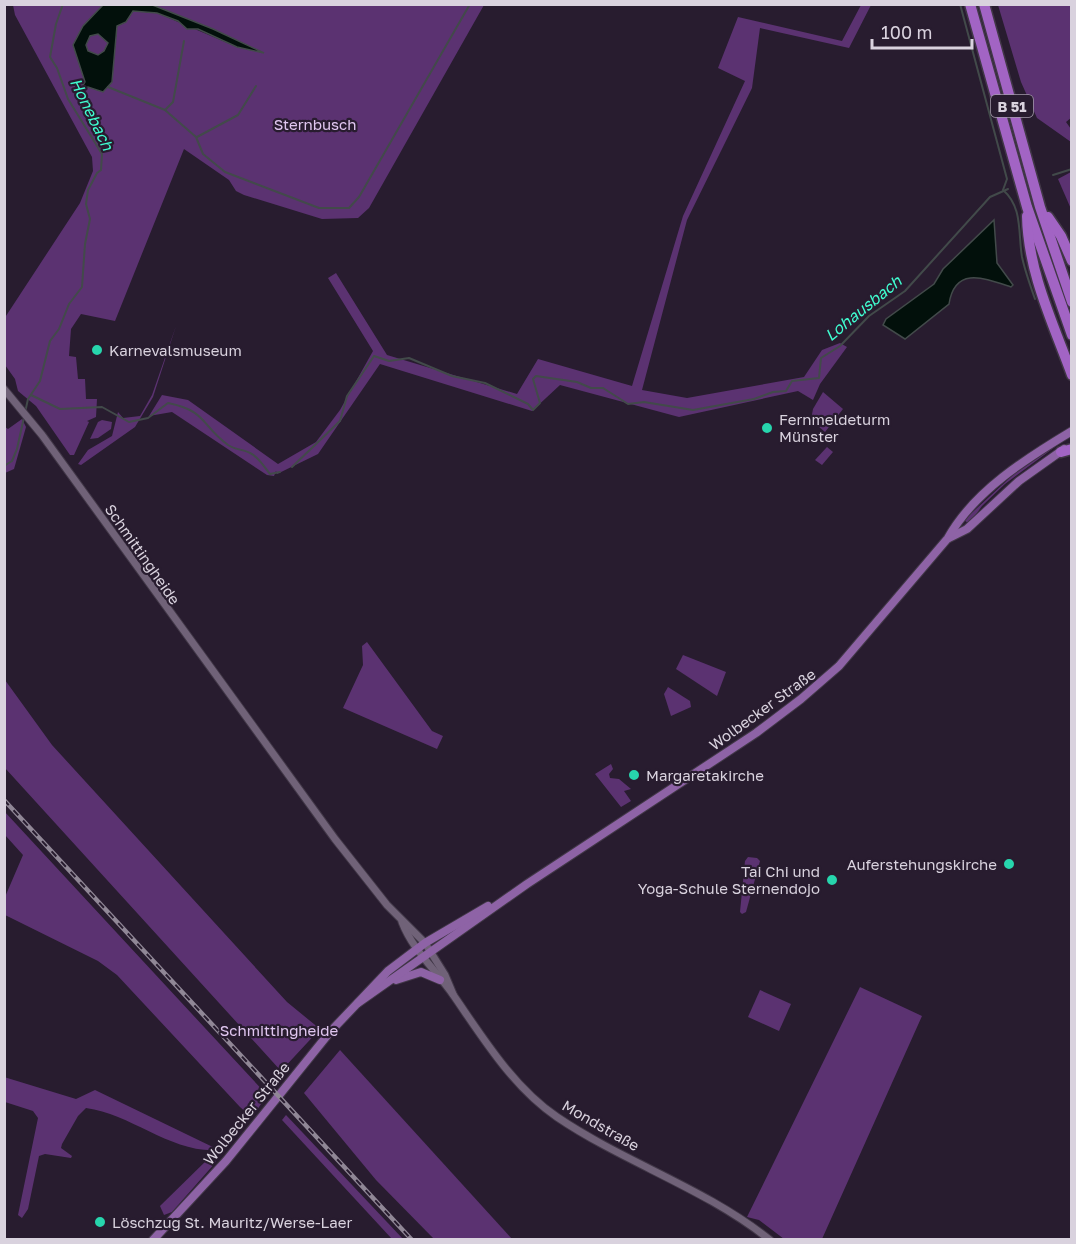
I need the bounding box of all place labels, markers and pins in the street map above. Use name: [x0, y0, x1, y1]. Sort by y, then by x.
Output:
place label: Karnevalsmuseum: [109, 341, 242, 359]
marker: Karnevalsmuseum: [90, 343, 104, 357]
place label: Fernmeldeturm Münster: [779, 410, 890, 445]
marker: Fernmeldeturm Münster: [760, 421, 774, 435]
place label: Margaretakirche: [646, 766, 764, 784]
marker: Margaretakirche: [627, 768, 641, 782]
place label: Auferstehungskirche: [847, 855, 997, 873]
marker: Auferstehungskirche: [1002, 857, 1016, 871]
place label: Tai Chi und Yoga-Schule Sternendojo: [638, 862, 820, 897]
marker: Tai Chi und Yoga-Schule Sternendojo: [825, 873, 839, 887]
place label: Löschzug St. Mauritz/Werse-Laer: [112, 1213, 352, 1231]
marker: Löschzug St. Mauritz/Werse-Laer: [93, 1215, 107, 1229]

